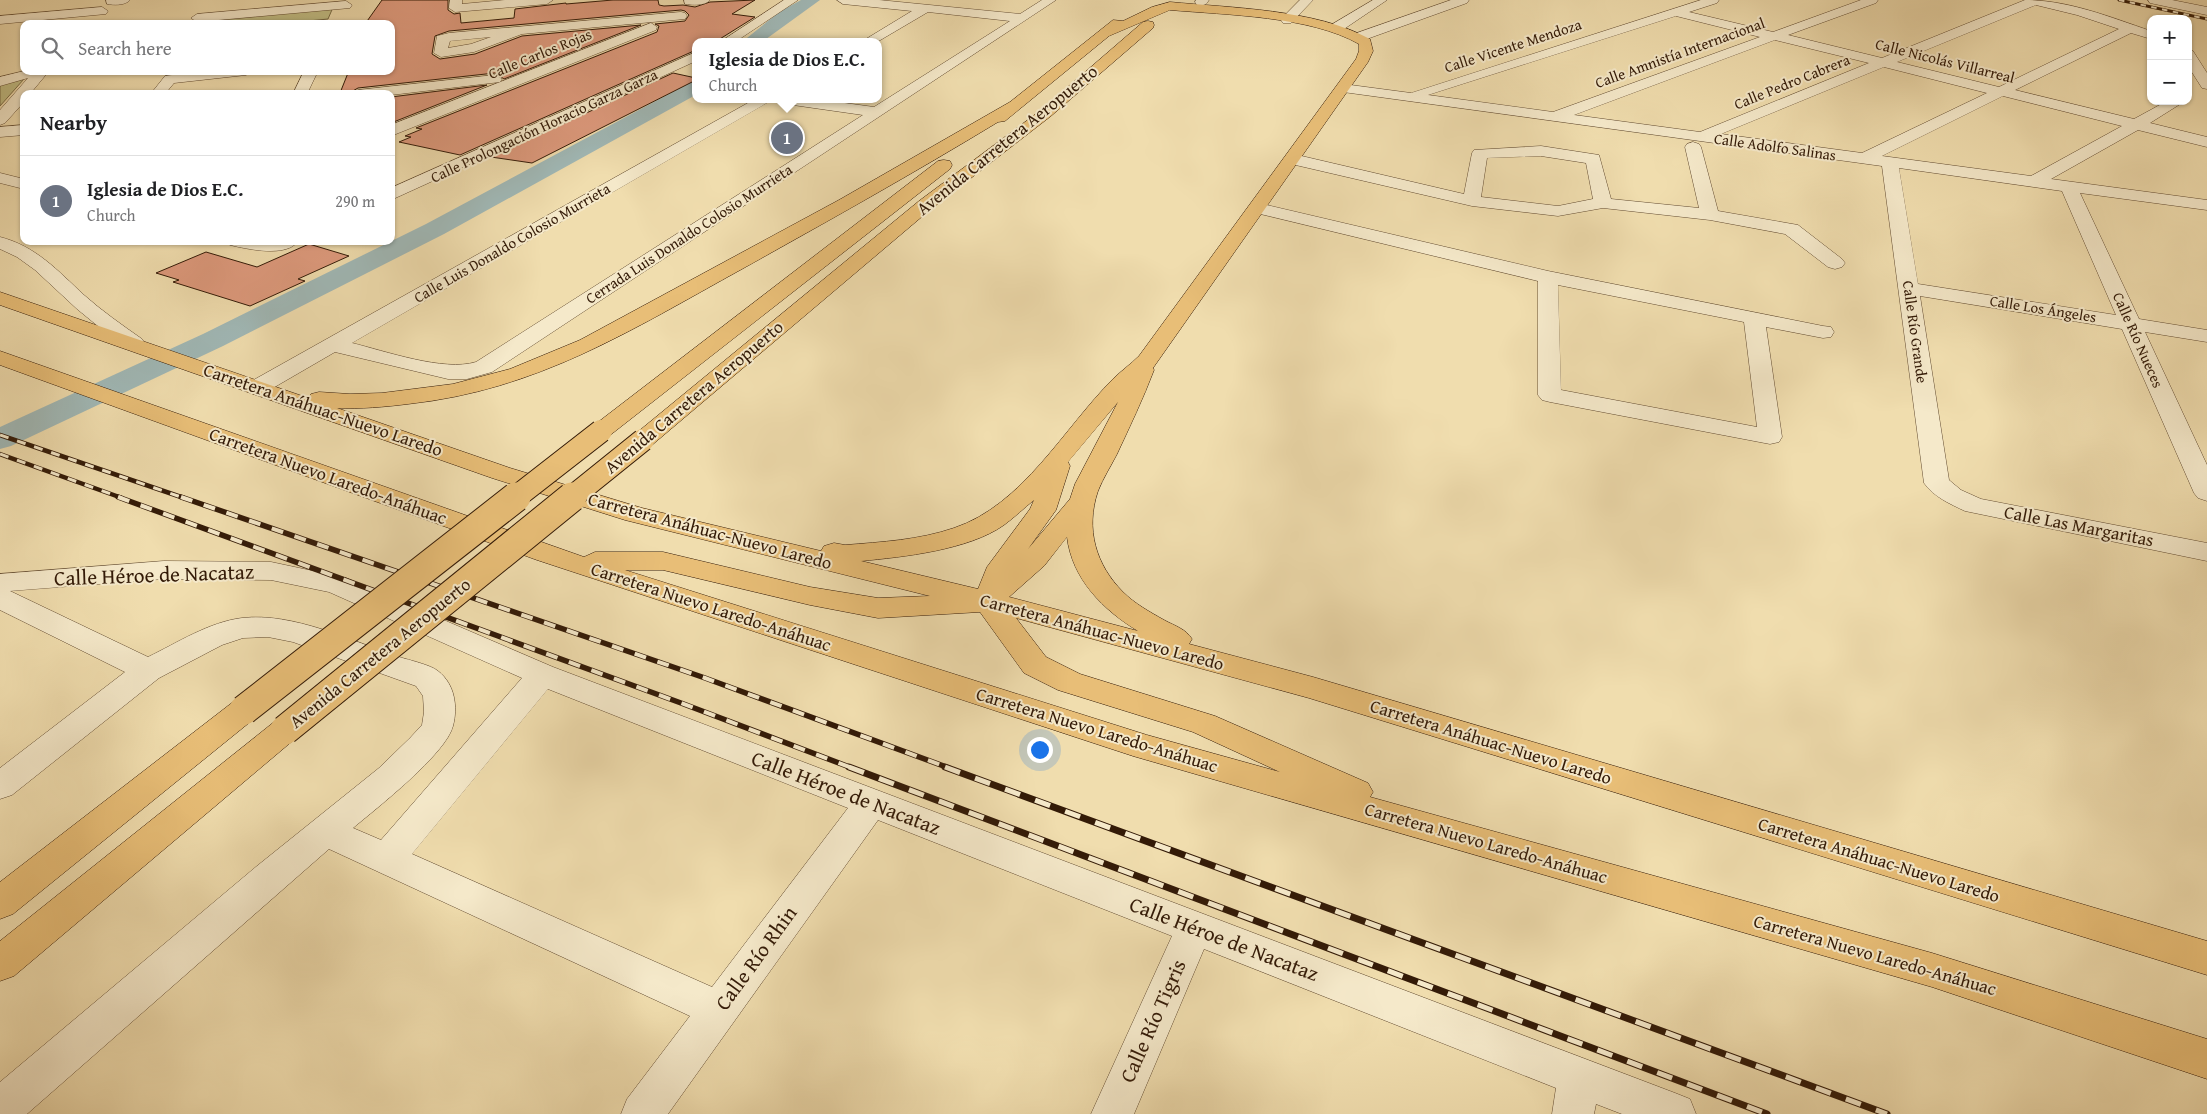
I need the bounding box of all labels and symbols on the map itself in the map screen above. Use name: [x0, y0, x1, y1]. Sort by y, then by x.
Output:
street label: Calle Amnistía Internacional: [1592, 12, 1768, 93]
street label: Calle Vicente Mendoza: [1442, 13, 1584, 78]
street label: Calle Carlos Rojas: [485, 23, 595, 84]
street label: Calle Nicolás Villarreal: [1873, 33, 2017, 88]
street label: Calle Pedro Cabrera: [1731, 49, 1853, 114]
street label: Avenida Carretera Aeropuerto: [910, 58, 1103, 221]
street label: Calle Prolongación Horacio Garza Garza: [427, 64, 661, 188]
pin: 1: [771, 119, 803, 157]
street label: Calle Adolfo Salinas: [1713, 128, 1838, 165]
street label: Cerrada Luis Donaldo Colosio Murrieta: [581, 159, 796, 308]
street label: Calle Luis Donaldo Colosio Murrieta: [410, 178, 614, 308]
street label: Calle Río Grande: [1898, 279, 1933, 385]
street label: Calle Río Nueces: [2108, 289, 2169, 391]
street label: Calle Los Ángeles: [1988, 290, 2098, 327]
street label: Avenida Carretera Aeropuerto: [598, 313, 789, 480]
street label: Carretera Anáhuac-Nuevo Laredo: [200, 356, 446, 463]
street label: Carretera Nuevo Laredo-Anáhuac: [206, 420, 451, 531]
street label: Carretera Anáhuac-Nuevo Laredo: [585, 485, 835, 576]
street label: Calle Las Margaritas: [2002, 498, 2156, 553]
street label: Carretera Nuevo Laredo-Anáhuac: [588, 555, 835, 658]
street label: Calle Héroe de Nacataz: [53, 556, 254, 593]
street label: Avenida Carretera Aeropuerto: [283, 571, 476, 734]
street label: Carretera Anáhuac-Nuevo Laredo: [977, 586, 1227, 677]
street label: Carretera Nuevo Laredo-Anáhuac: [973, 680, 1221, 779]
street label: Carretera Anáhuac-Nuevo Laredo: [1367, 692, 1615, 791]
your location: [1027, 737, 1053, 763]
street label: Calle Héroe de Nacataz: [747, 742, 945, 843]
street label: Carretera Nuevo Laredo-Anáhuac: [1362, 795, 1611, 890]
street label: Carretera Anáhuac-Nuevo Laredo: [1755, 810, 2003, 909]
street label: Calle Héroe de Nacataz: [1125, 888, 1323, 989]
street label: Calle Río Rhin: [707, 899, 804, 1016]
street label: Carretera Nuevo Laredo-Anáhuac: [1751, 907, 2000, 1002]
street label: Calle Río Tigris: [1112, 954, 1194, 1087]

